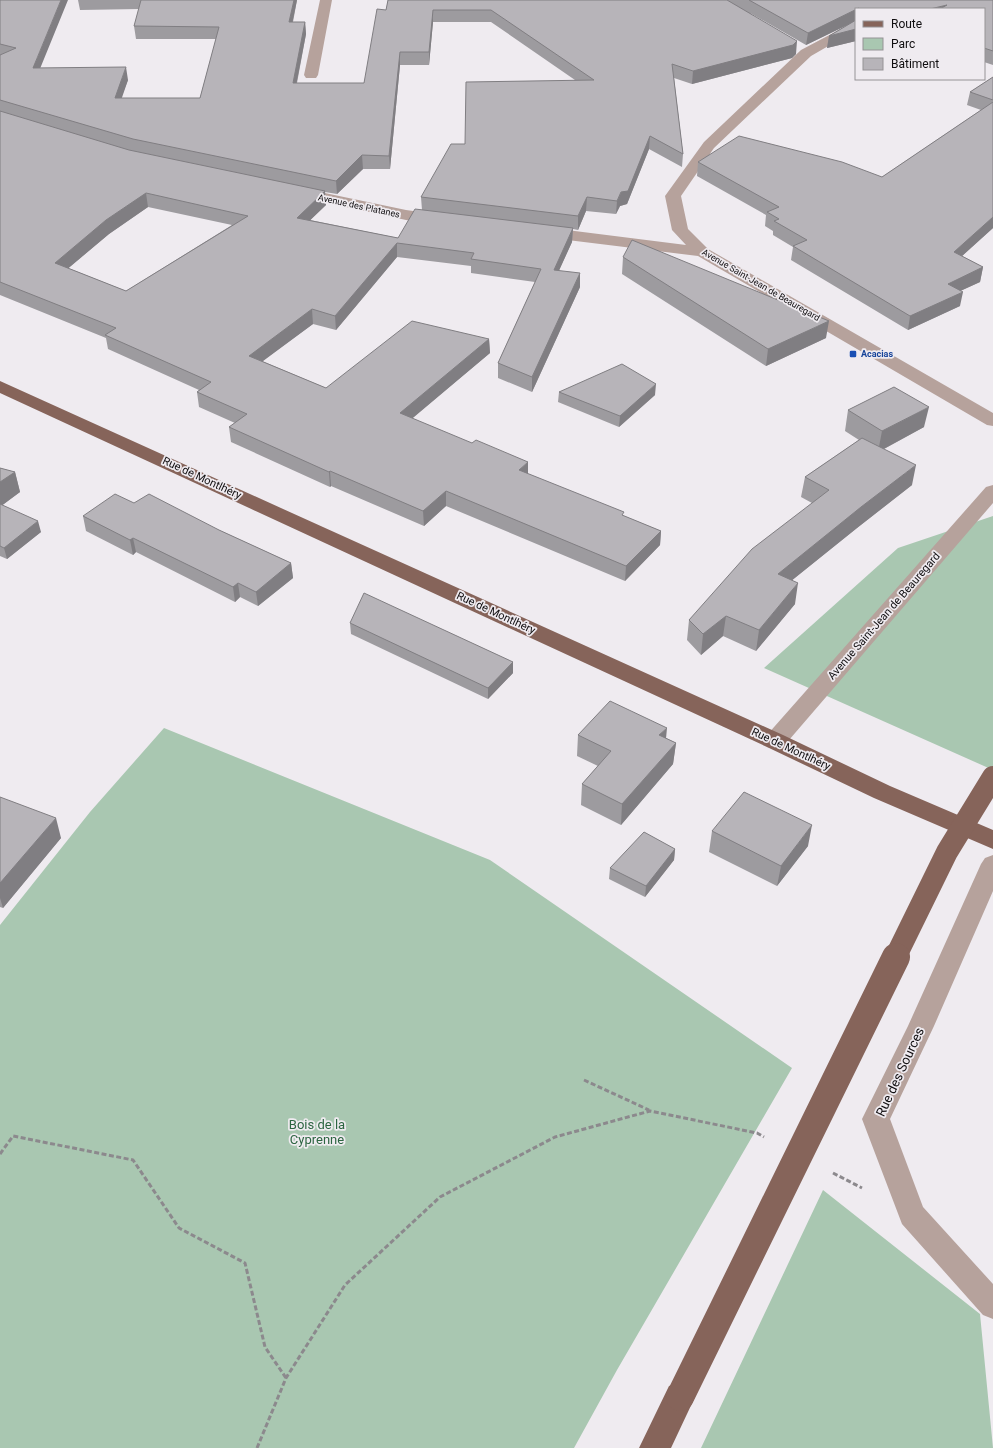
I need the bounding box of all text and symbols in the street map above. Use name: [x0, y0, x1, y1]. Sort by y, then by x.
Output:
legend: [855, 8, 985, 80]
text: Route: [891, 17, 922, 31]
text: Parc: [891, 37, 915, 51]
text: Bâtiment: [891, 57, 939, 71]
street label: Avenue des Platanes: [317, 192, 401, 220]
street label: Avenue Saint-Jean de Beauregard: [700, 247, 822, 323]
marker: Acacias: [848, 349, 858, 359]
place label: Acacias: [861, 349, 893, 359]
street label: Rue de Montlhéry: [161, 454, 244, 502]
street label: Avenue Saint-Jean de Beauregard: [825, 550, 943, 682]
street label: Rue de Montlhéry: [455, 589, 538, 637]
street label: Rue de Montlhéry: [750, 725, 833, 773]
street label: Rue des Sources: [873, 1025, 927, 1119]
park label: Bois de la Cyprenne: [289, 1117, 345, 1147]

